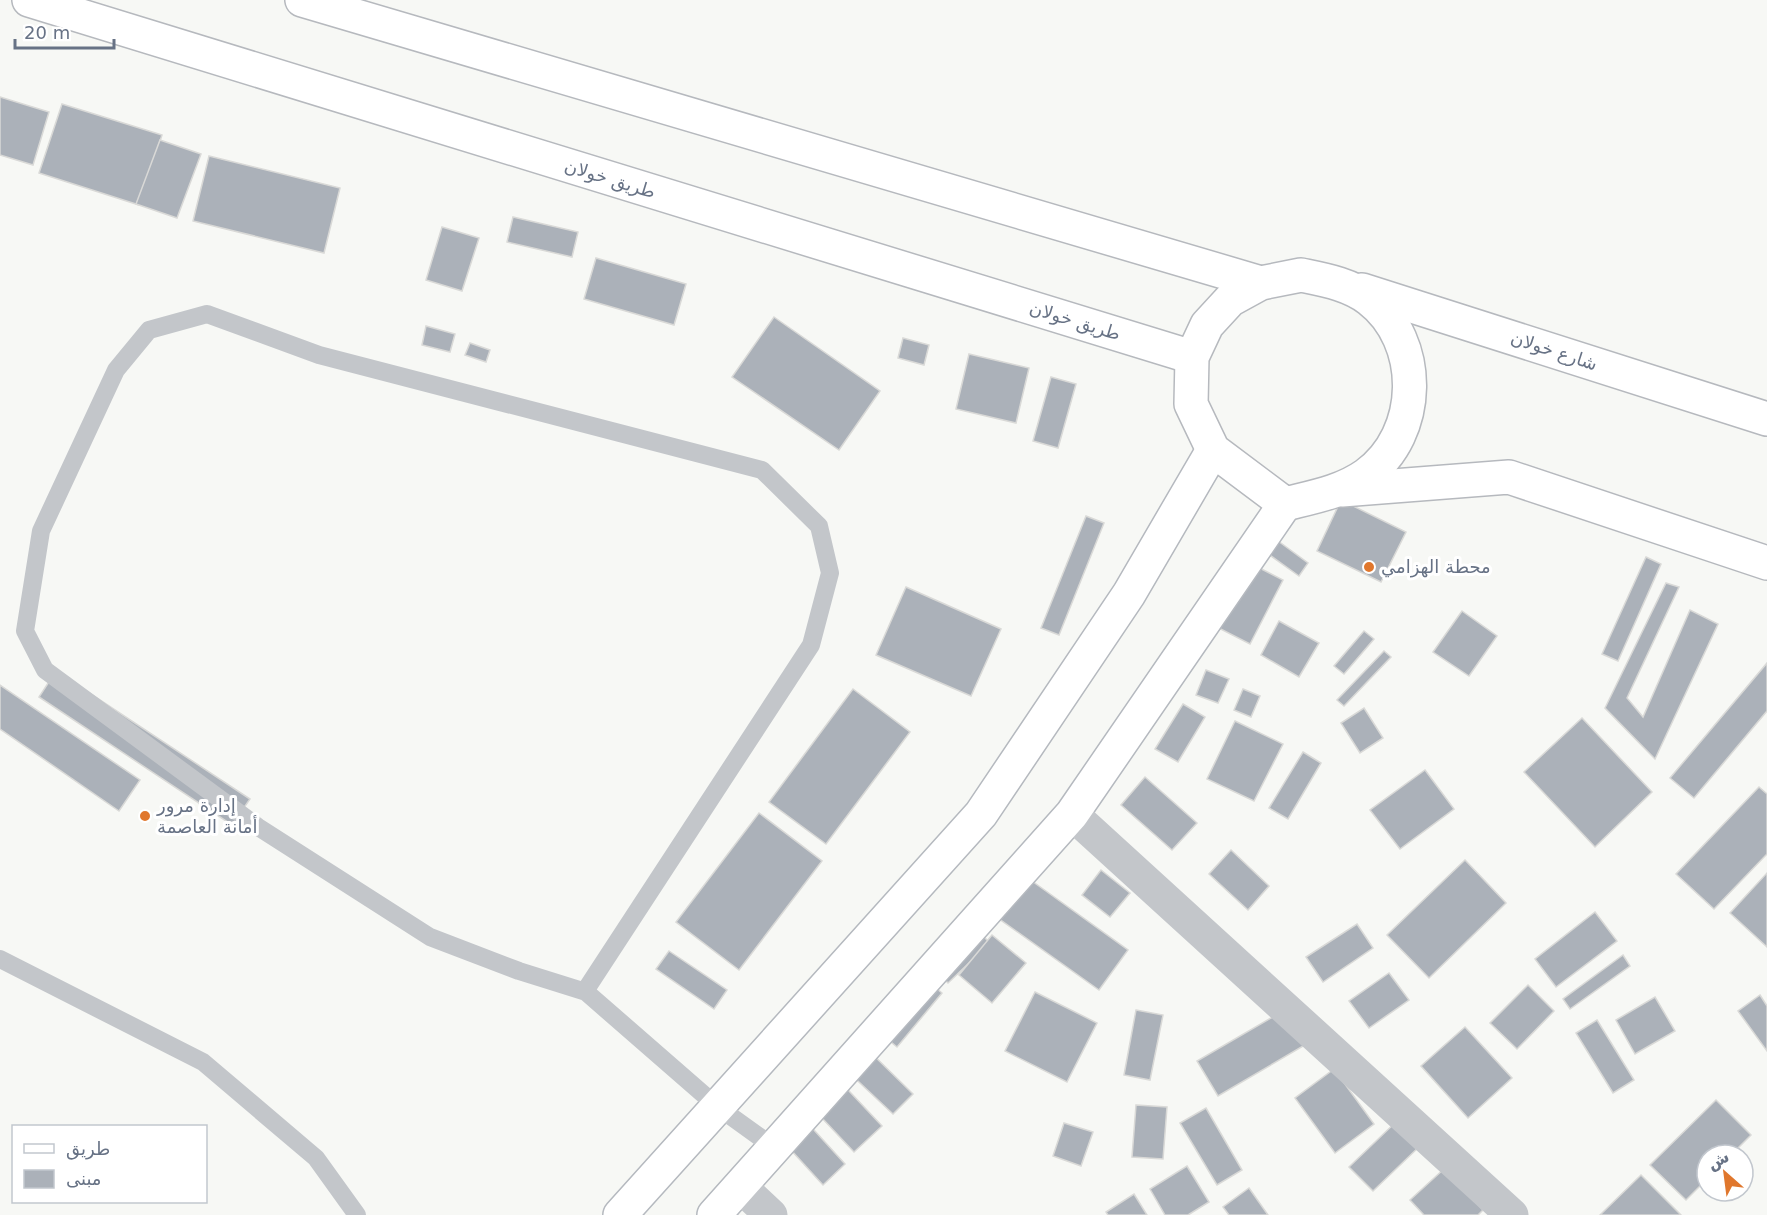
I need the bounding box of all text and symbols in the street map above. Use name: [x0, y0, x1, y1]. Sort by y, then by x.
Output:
scale bar: [15, 12, 114, 50]
text: 20 m: [24, 22, 70, 43]
street label: طريق خولان: [562, 155, 658, 203]
street label: طريق خولان: [1027, 297, 1123, 345]
street label: شارع خولان: [1508, 327, 1600, 375]
place label: محطة الهزامي: [1381, 556, 1491, 578]
marker: محطة الهزامي: [1362, 560, 1376, 574]
place label: إدارة مرور أمانة العاصمة: [156, 795, 258, 837]
marker: إدارة مرور أمانة العاصمة: [138, 809, 152, 823]
legend: [12, 1125, 207, 1203]
text: طريق: [66, 1138, 110, 1160]
north arrow: [1695, 1143, 1755, 1203]
text: ش: [1704, 1147, 1732, 1174]
text: مبنى: [66, 1168, 102, 1189]

